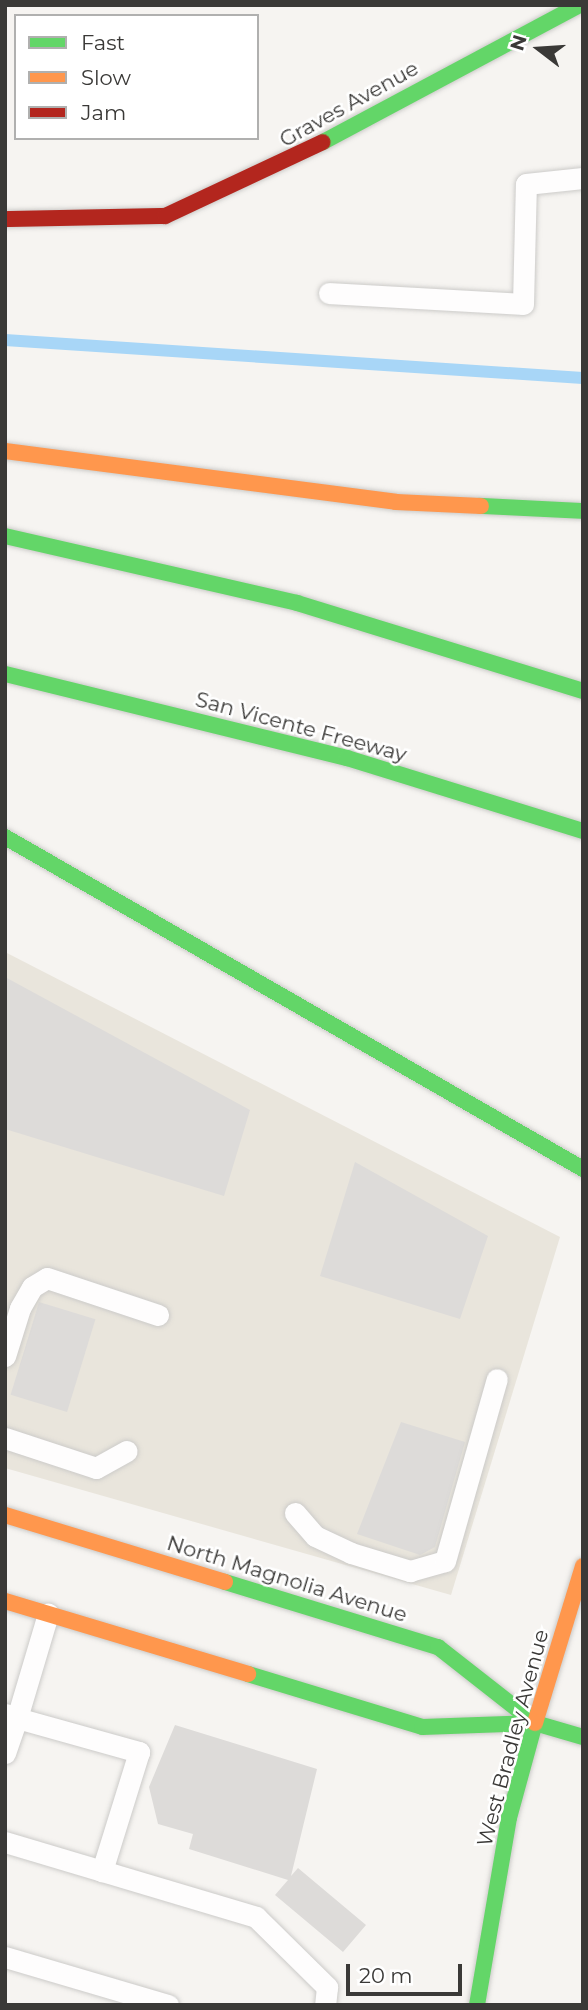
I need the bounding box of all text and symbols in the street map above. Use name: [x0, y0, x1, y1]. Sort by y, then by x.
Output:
legend: [14, 14, 259, 140]
north arrow: [504, 14, 574, 84]
text: Fast: [81, 30, 125, 55]
text: N: [505, 32, 532, 53]
street label: Graves Avenue: [275, 55, 423, 153]
text: Slow: [81, 65, 131, 90]
text: Jam: [81, 100, 126, 125]
street label: San Vicente Freeway: [193, 687, 409, 767]
street label: North Magnolia Avenue: [164, 1530, 410, 1628]
street label: West Bradley Avenue: [472, 1627, 554, 1849]
scale bar: [350, 1951, 466, 1995]
text: 20 m: [359, 1963, 413, 1988]

